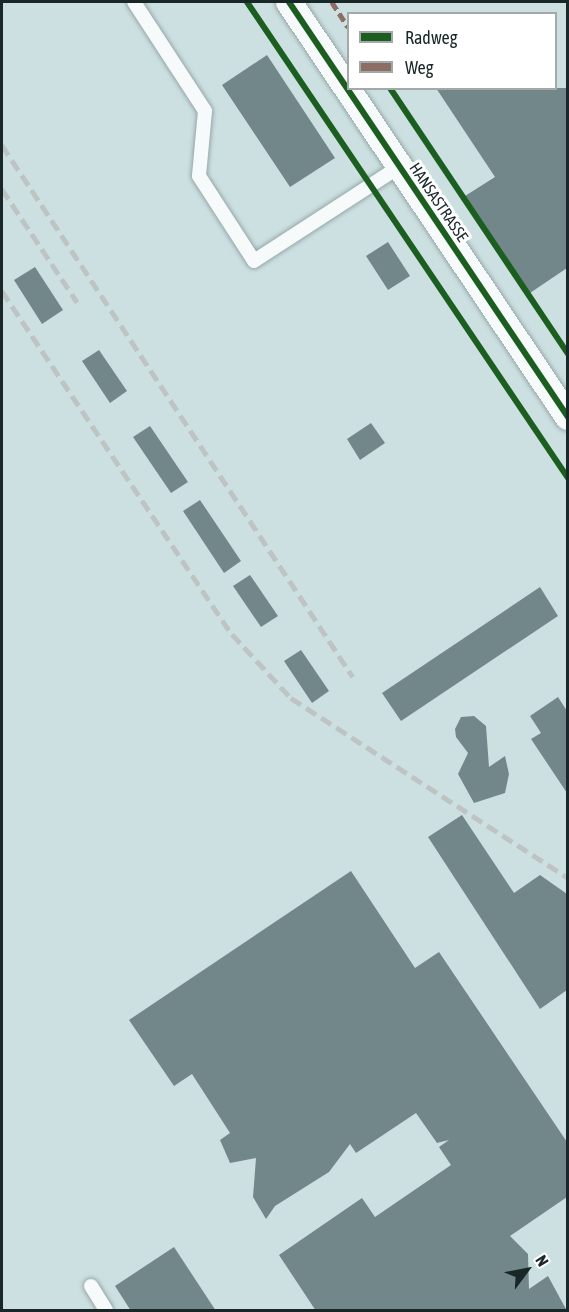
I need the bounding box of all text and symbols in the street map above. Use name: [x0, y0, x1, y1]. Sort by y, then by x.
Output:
legend: [347, 12, 557, 90]
text: Radweg: [405, 27, 457, 48]
text: Weg: [405, 57, 433, 78]
street label: HANSASTRASSE: [406, 159, 472, 245]
north arrow: [497, 1240, 557, 1300]
text: N: [532, 1252, 552, 1269]

